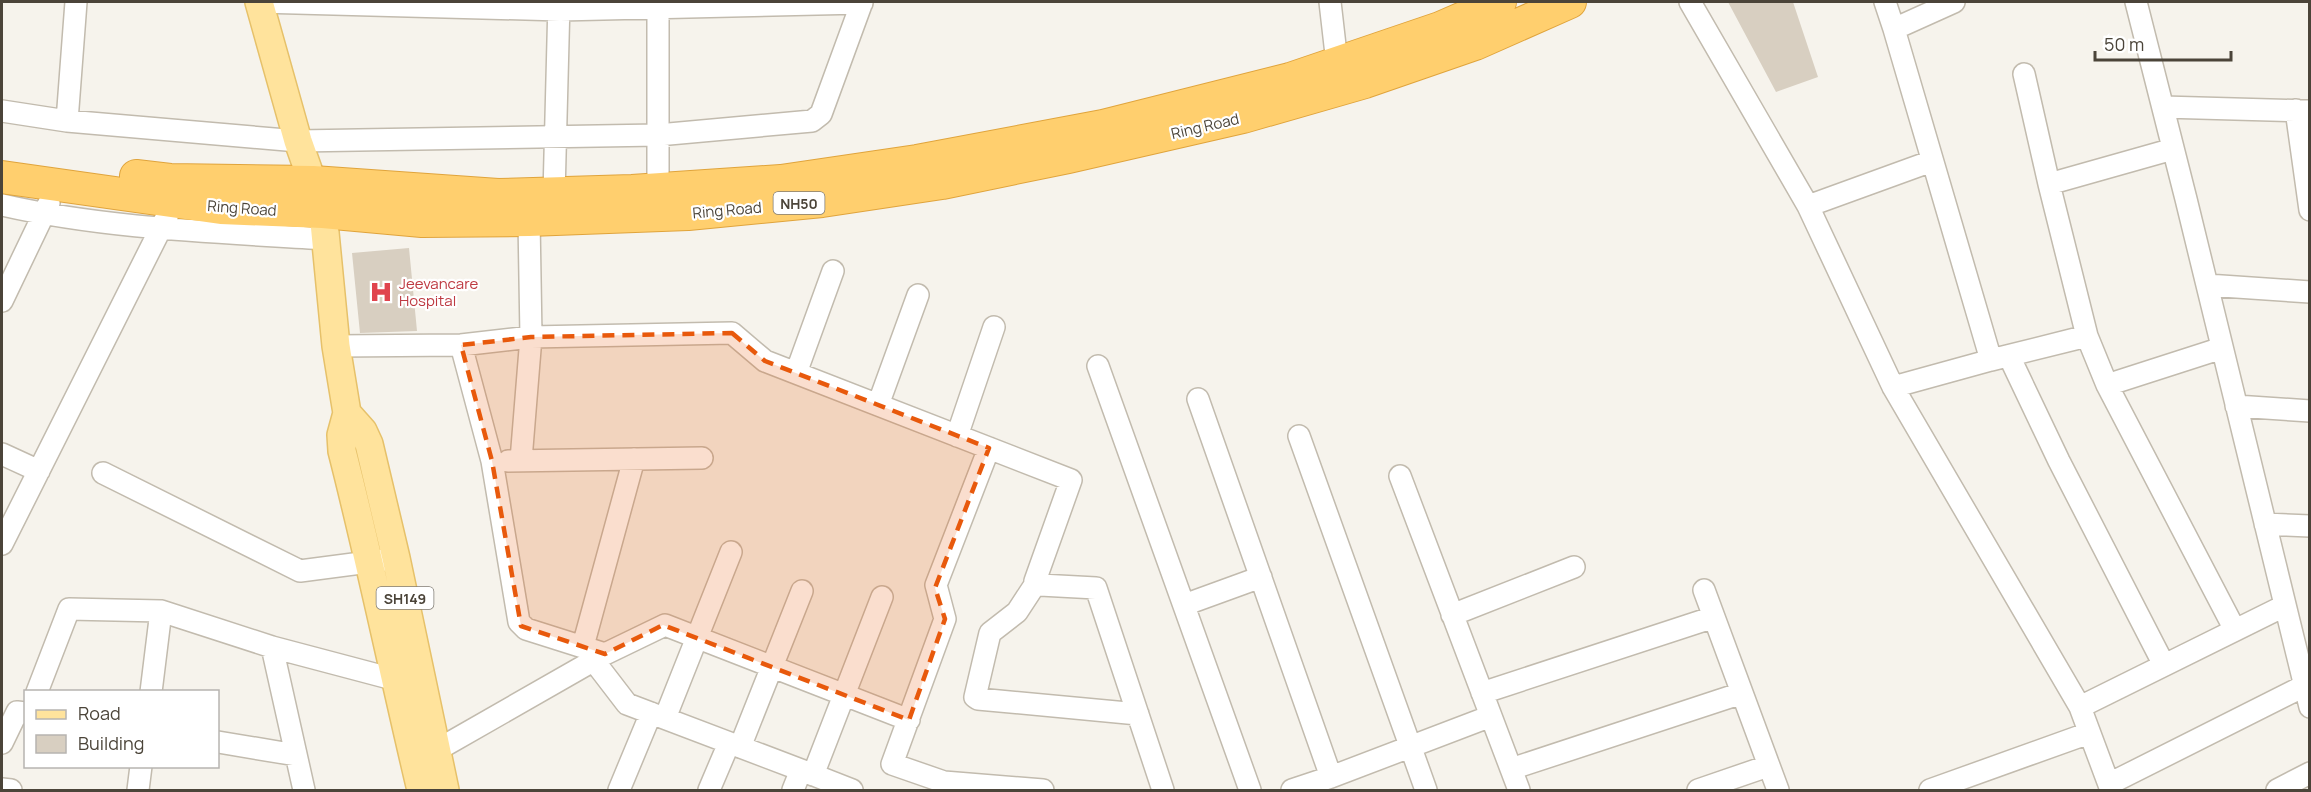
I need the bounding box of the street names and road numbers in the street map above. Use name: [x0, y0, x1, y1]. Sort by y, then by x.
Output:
street label: Ring Road: [1169, 108, 1241, 144]
road number: NH50: [774, 192, 824, 214]
street label: Ring Road: [207, 195, 277, 221]
street label: Ring Road: [692, 197, 762, 223]
road number: SH149: [376, 587, 434, 609]

